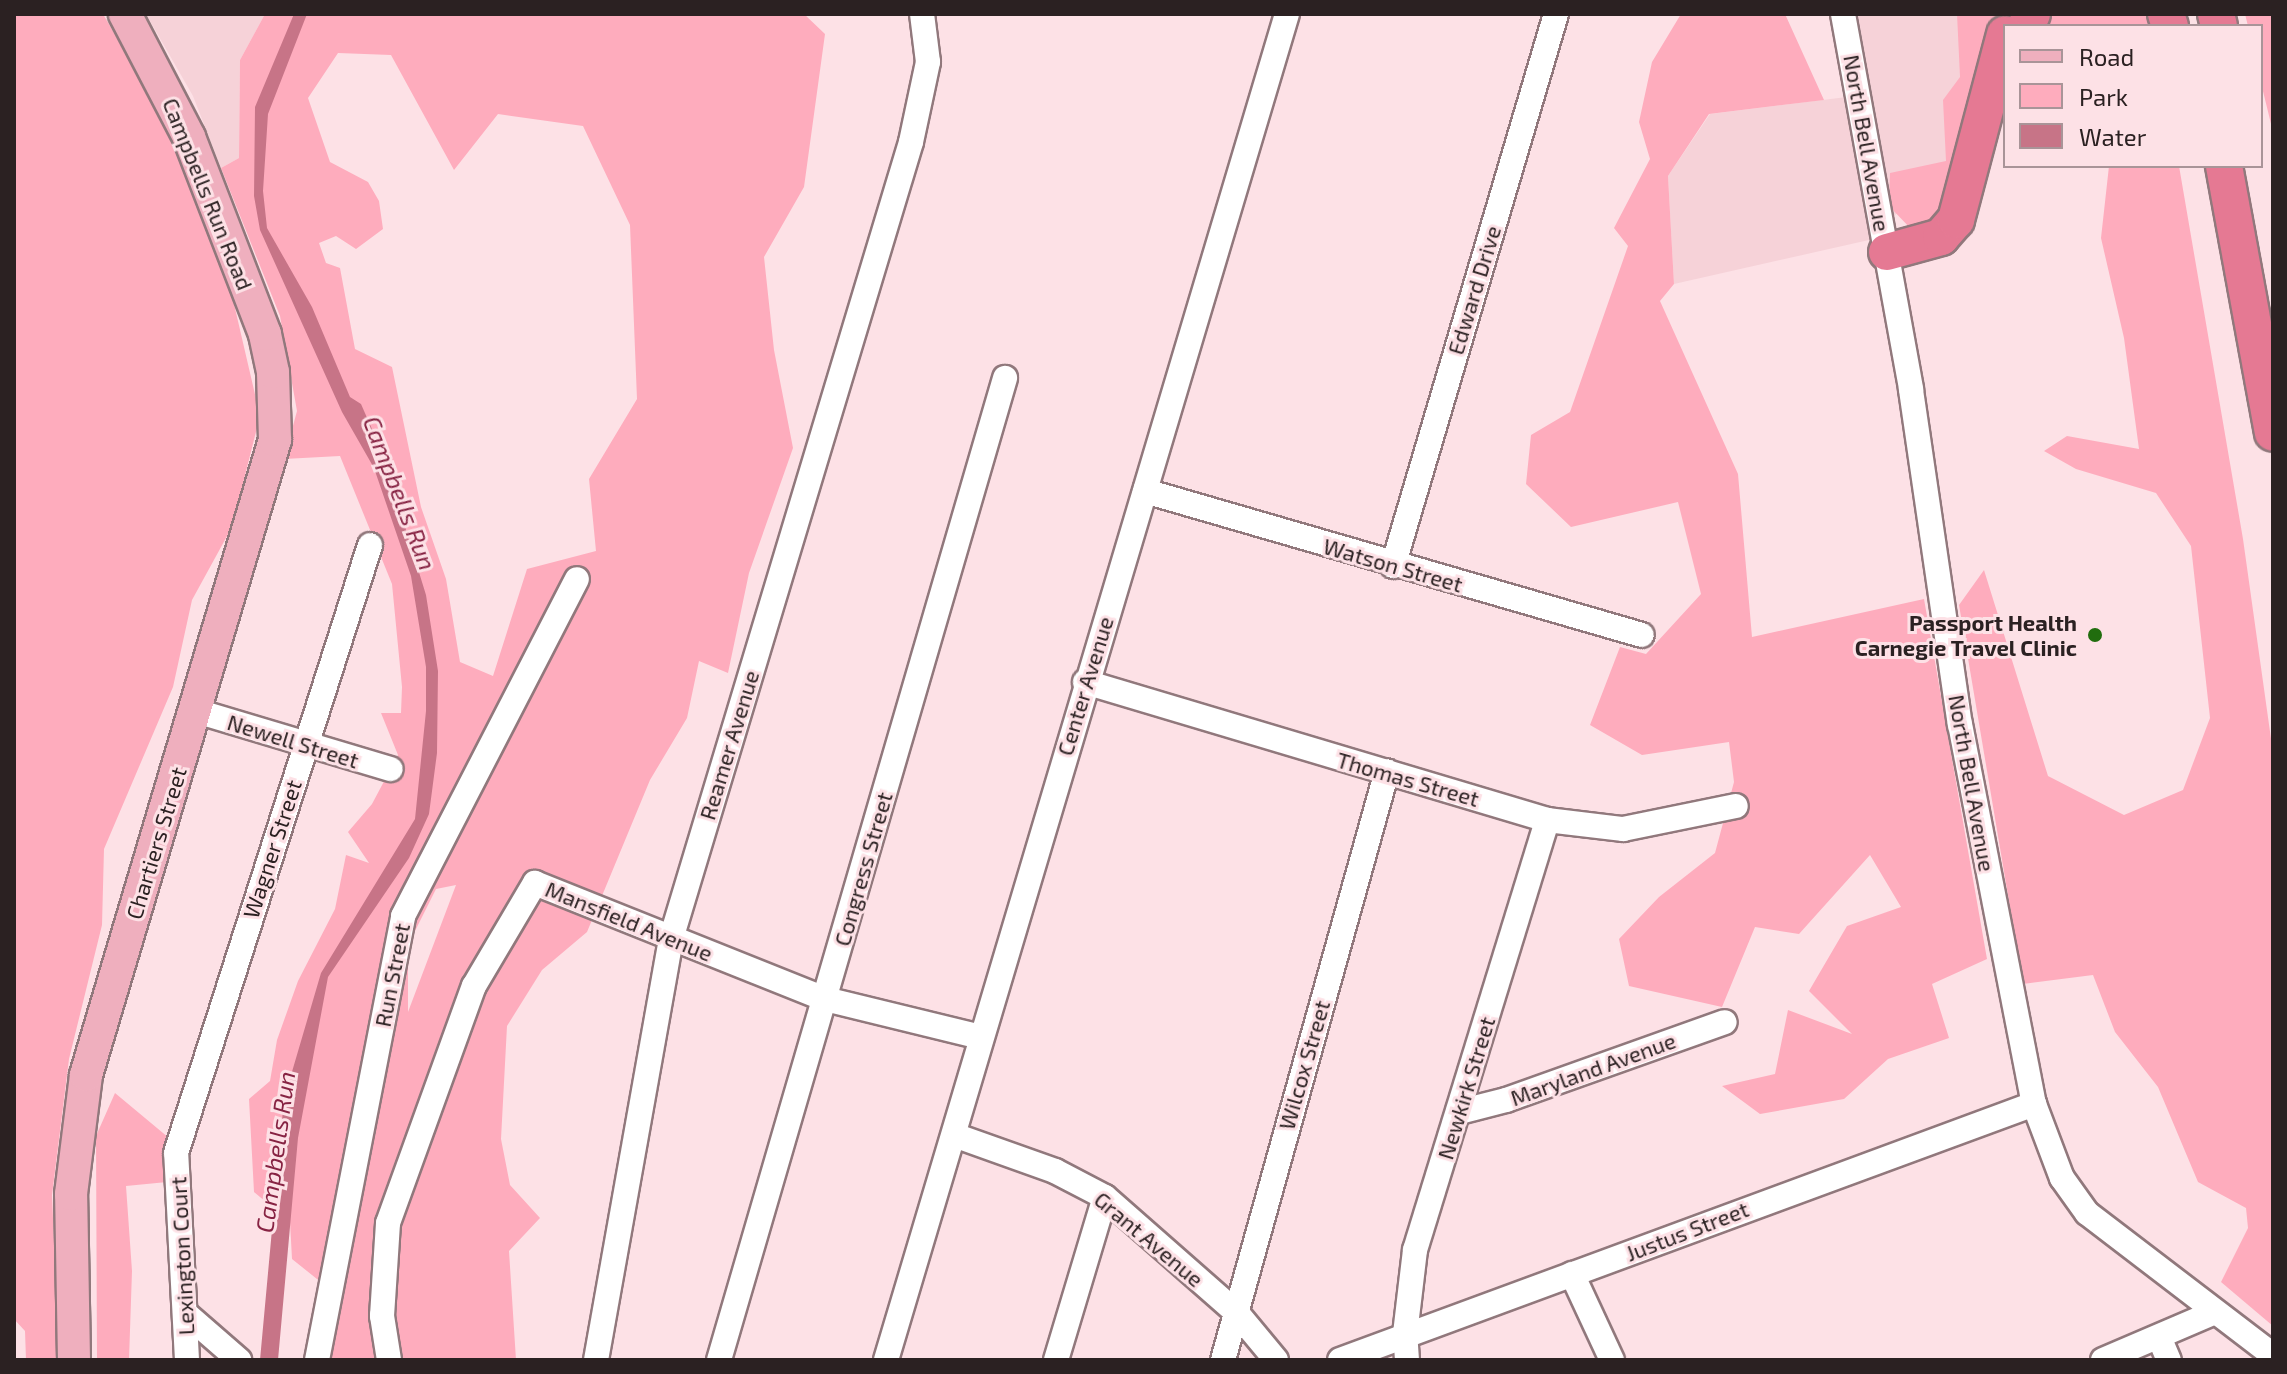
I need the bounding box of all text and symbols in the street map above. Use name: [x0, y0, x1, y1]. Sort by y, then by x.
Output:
legend: [2003, 24, 2263, 168]
text: Road: [2079, 42, 2134, 71]
street label: North Bell Avenue: [1838, 52, 1896, 234]
text: Park: [2079, 82, 2128, 111]
street label: Campbells Run Road: [157, 94, 259, 294]
text: Water: [2079, 122, 2146, 151]
street label: Edward Drive: [1442, 222, 1506, 358]
water label: Campbells Run: [357, 412, 443, 574]
street label: Watson Street: [1320, 533, 1466, 597]
place label: Passport Health Carnegie Travel Clinic: [1854, 609, 2077, 660]
street label: Center Avenue: [1051, 613, 1119, 759]
marker: Passport Health Carnegie Travel Clinic: [2084, 624, 2106, 646]
street label: Reamer Avenue: [694, 667, 764, 823]
street label: North Bell Avenue: [1943, 692, 2001, 874]
street label: Newell Street: [224, 708, 362, 774]
street label: Thomas Street: [1334, 746, 1482, 812]
street label: Chartiers Street: [120, 764, 192, 922]
street label: Wagner Street: [237, 776, 307, 922]
street label: Congress Street: [828, 789, 898, 949]
street label: Mansfield Avenue: [541, 875, 717, 967]
street label: Run Street: [369, 921, 415, 1029]
street label: Wilcox Street: [1273, 997, 1335, 1133]
street label: Newkirk Street: [1432, 1013, 1500, 1163]
street label: Maryland Avenue: [1507, 1027, 1679, 1111]
water label: Campbells Run: [249, 1070, 301, 1234]
street label: Lexington Court: [165, 1176, 199, 1336]
street label: Grant Avenue: [1089, 1186, 1209, 1292]
street label: Justus Street: [1622, 1196, 1752, 1266]

